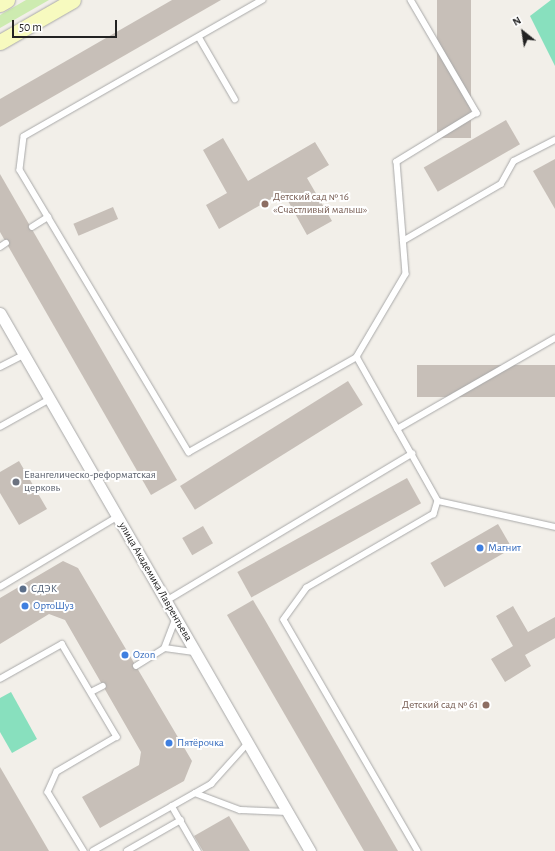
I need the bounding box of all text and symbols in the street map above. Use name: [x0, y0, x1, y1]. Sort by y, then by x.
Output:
scale bar: [14, 12, 119, 38]
north arrow: [503, 12, 543, 52]
text: N: [511, 14, 523, 28]
text: 50 m: [19, 21, 42, 33]
place label: Детский сад № 16 «Счастливый малыш»: [273, 191, 367, 217]
marker: Детский сад № 16 «Счастливый малыш»: [260, 199, 270, 209]
place label: Евангелическо-реформатская церковь: [24, 469, 156, 495]
marker: Евангелическо-реформатская церковь: [11, 477, 21, 487]
street label: улица Академика Лаврентьева: [115, 520, 195, 644]
place label: Магнит: [488, 541, 521, 555]
marker: Магнит: [475, 543, 485, 553]
place label: СДЭК: [31, 582, 57, 596]
marker: СДЭК: [18, 584, 28, 594]
place label: ОртоШуз: [33, 599, 74, 613]
marker: ОртоШуз: [20, 601, 30, 611]
place label: Ozon: [133, 648, 155, 662]
marker: Ozon: [120, 650, 130, 660]
place label: Детский сад № 61: [402, 698, 478, 712]
marker: Детский сад № 61: [481, 700, 491, 710]
place label: Пятёрочка: [177, 736, 224, 750]
marker: Пятёрочка: [164, 738, 174, 748]

